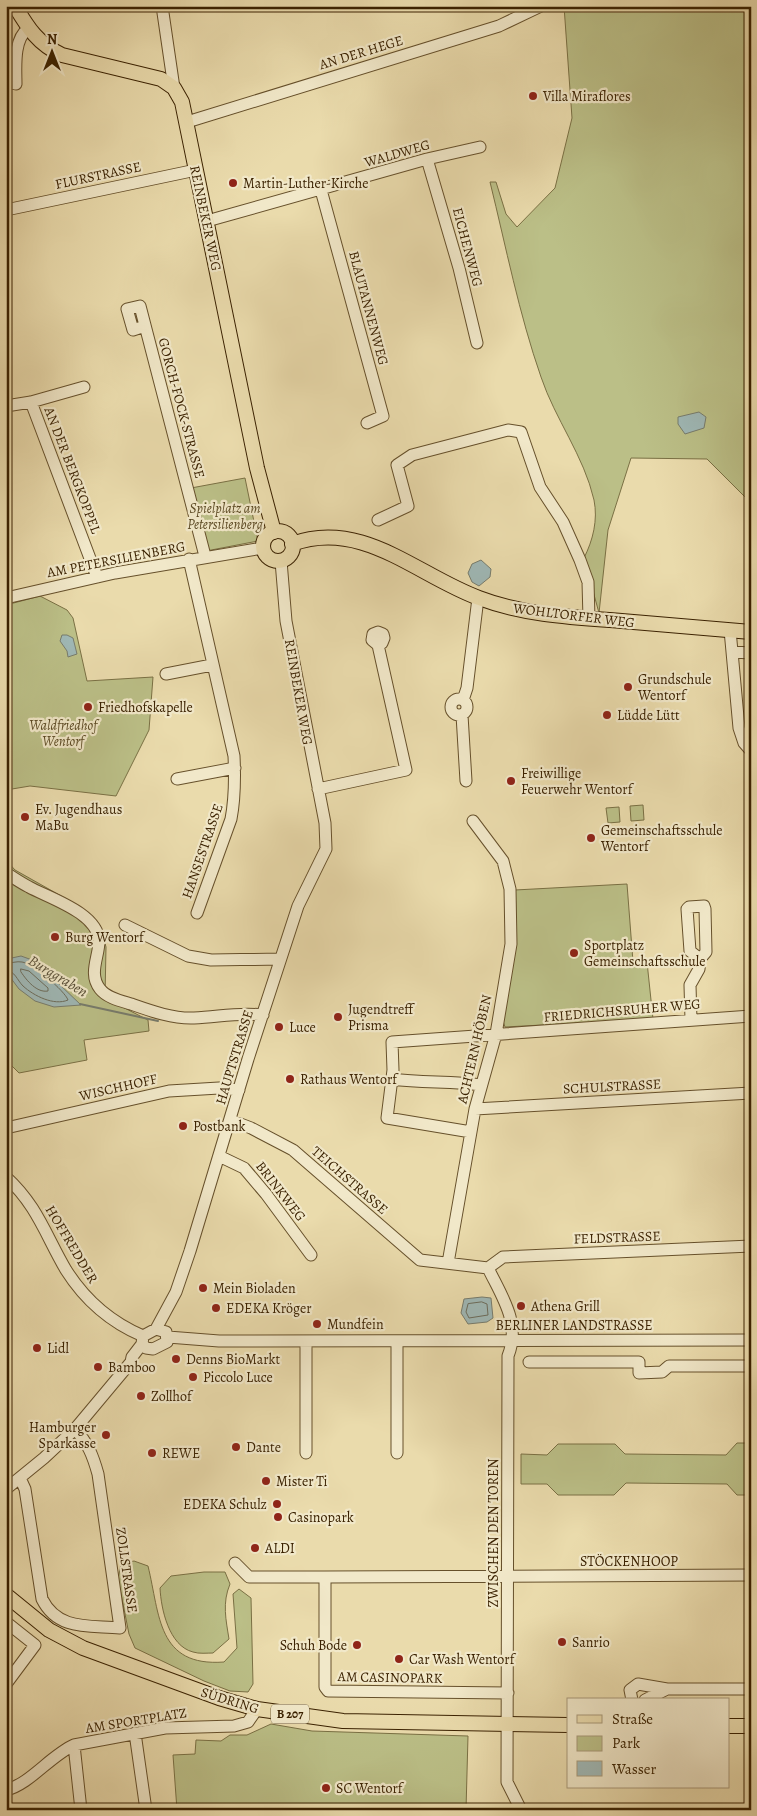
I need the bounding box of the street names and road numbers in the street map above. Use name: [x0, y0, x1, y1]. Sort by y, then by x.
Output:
street label: AN DER HEGE: [316, 31, 405, 75]
street label: WALDWEG: [361, 135, 432, 172]
street label: FLURSTRASSE: [53, 157, 143, 194]
street label: REINBEKER WEG: [185, 164, 226, 273]
street label: EICHENWEG: [448, 205, 487, 289]
street label: BLAUTANNENWEG: [344, 249, 393, 367]
street label: GORCH-FOCK-STRASSE: [154, 336, 209, 481]
street label: AN DER BERGKOPPEL: [39, 403, 106, 537]
street label: AM PETERSILIENBERG: [44, 537, 187, 582]
street label: WOHLTORFER WEG: [511, 598, 636, 632]
street label: REINBEKER WEG: [280, 638, 317, 747]
street label: HANSESTRASSE: [177, 801, 228, 901]
street label: ACHTERN HÖBEN: [452, 993, 496, 1106]
street label: FRIEDRICHSRUHER WEG: [543, 994, 701, 1027]
street label: HAUPTSTRASSE: [211, 1007, 258, 1107]
street label: WISCHHOFF: [76, 1069, 159, 1106]
street label: SCHULSTRASSE: [562, 1074, 662, 1099]
street label: TEICHSTRASSE: [308, 1142, 392, 1219]
street label: BRINKWEG: [251, 1157, 310, 1225]
street label: HOFFREDDER: [41, 1202, 103, 1287]
street label: FELDSTRASSE: [573, 1226, 661, 1249]
street label: BERLINER LANDSTRASSE: [495, 1316, 653, 1335]
street label: ZWISCHEN DEN TOREN: [484, 1459, 503, 1607]
street label: ZOLLSTRASSE: [111, 1526, 142, 1614]
street label: STÖCKENHOOP: [580, 1552, 678, 1571]
street label: AM CASINOPARK: [336, 1667, 443, 1688]
street label: SÜDRING: [198, 1683, 261, 1718]
street label: AM SPORTPLATZ: [83, 1703, 188, 1738]
road number: B 207: [271, 1705, 309, 1724]

